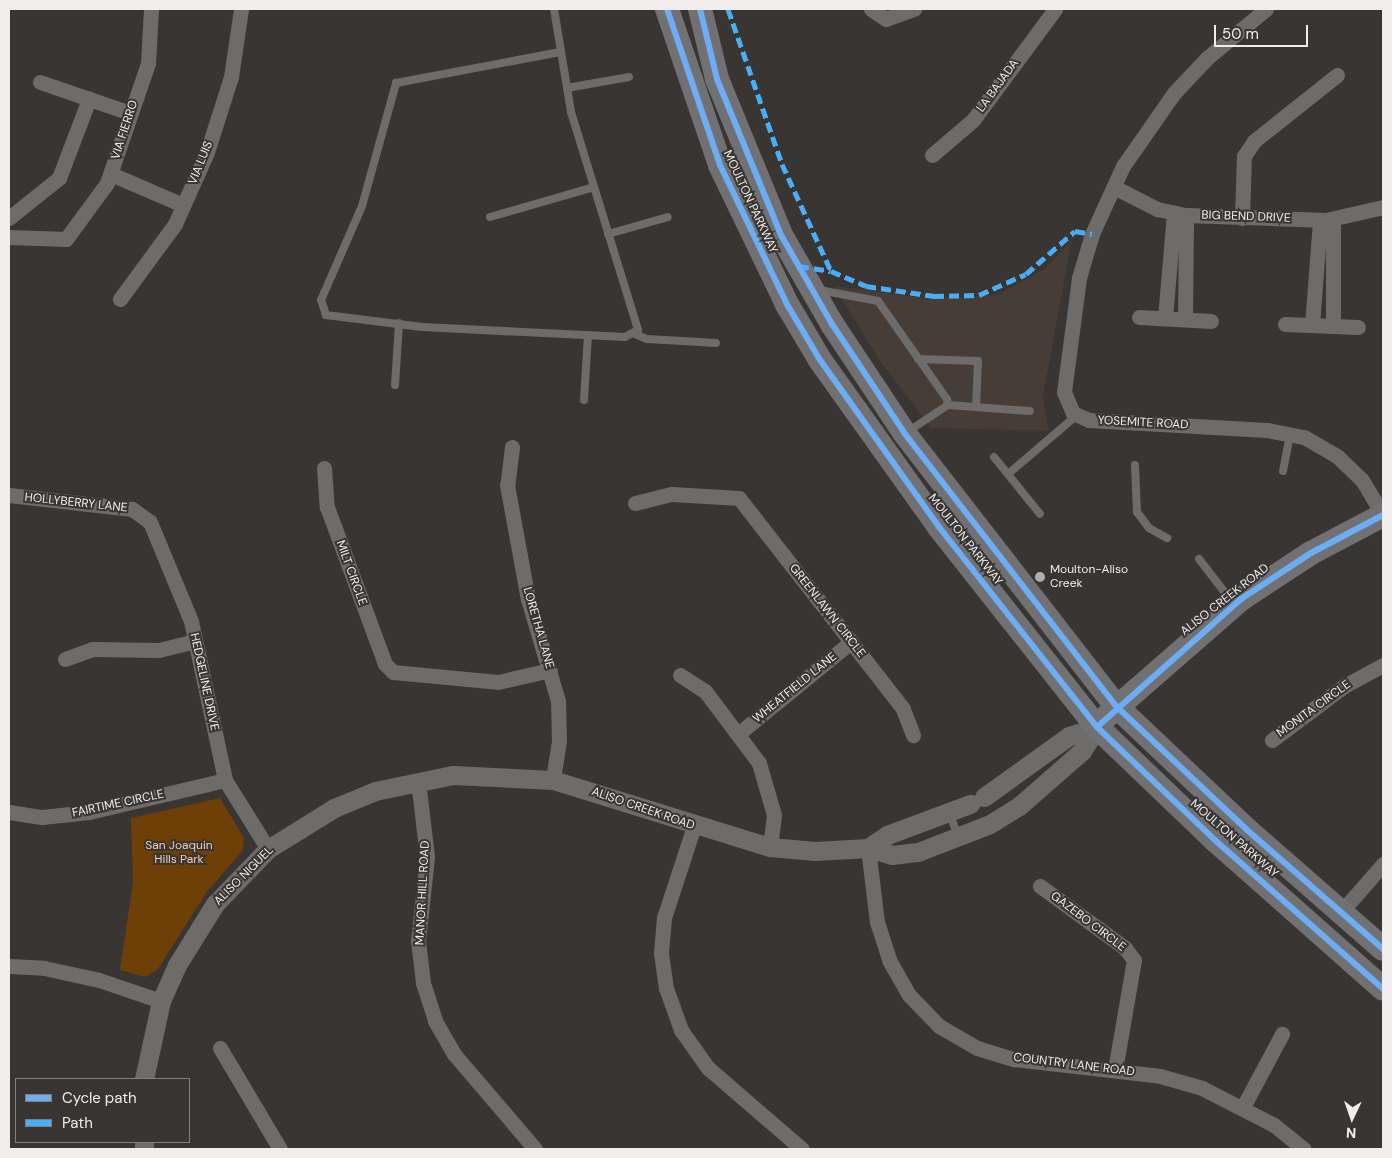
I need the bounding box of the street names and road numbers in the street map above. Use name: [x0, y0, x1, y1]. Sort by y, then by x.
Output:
street label: LA BAJADA: [974, 57, 1022, 115]
street label: VIA FIERRO: [109, 99, 141, 161]
street label: VIA LUIS: [186, 139, 216, 187]
street label: MOULTON PARKWAY: [720, 148, 780, 256]
street label: BIG BEND DRIVE: [1201, 208, 1291, 226]
street label: YOSEMITE ROAD: [1097, 413, 1189, 433]
street label: HOLLYBERRY LANE: [24, 490, 128, 516]
street label: MOULTON PARKWAY: [925, 491, 1005, 589]
street label: MILT CIRCLE: [333, 539, 369, 607]
street label: GREENLAWN CIRCLE: [786, 561, 868, 661]
street label: ALISO CREEK ROAD: [1178, 561, 1272, 639]
street label: LORETHA LANE: [519, 586, 557, 670]
street label: HEDGELINE DRIVE: [187, 632, 221, 732]
street label: WHEATFIELD LANE: [750, 650, 840, 726]
street label: MONITA CIRCLE: [1274, 677, 1354, 741]
street label: ALISO CREEK ROAD: [590, 785, 696, 833]
street label: FAIRTIME CIRCLE: [71, 787, 165, 821]
street label: MOULTON PARKWAY: [1187, 797, 1281, 881]
street label: MANOR HILL ROAD: [413, 840, 433, 946]
street label: ALISO NIGUEL: [211, 843, 277, 909]
street label: GAZEBO CIRCLE: [1048, 889, 1128, 955]
street label: COUNTRY LANE ROAD: [1012, 1050, 1136, 1080]

